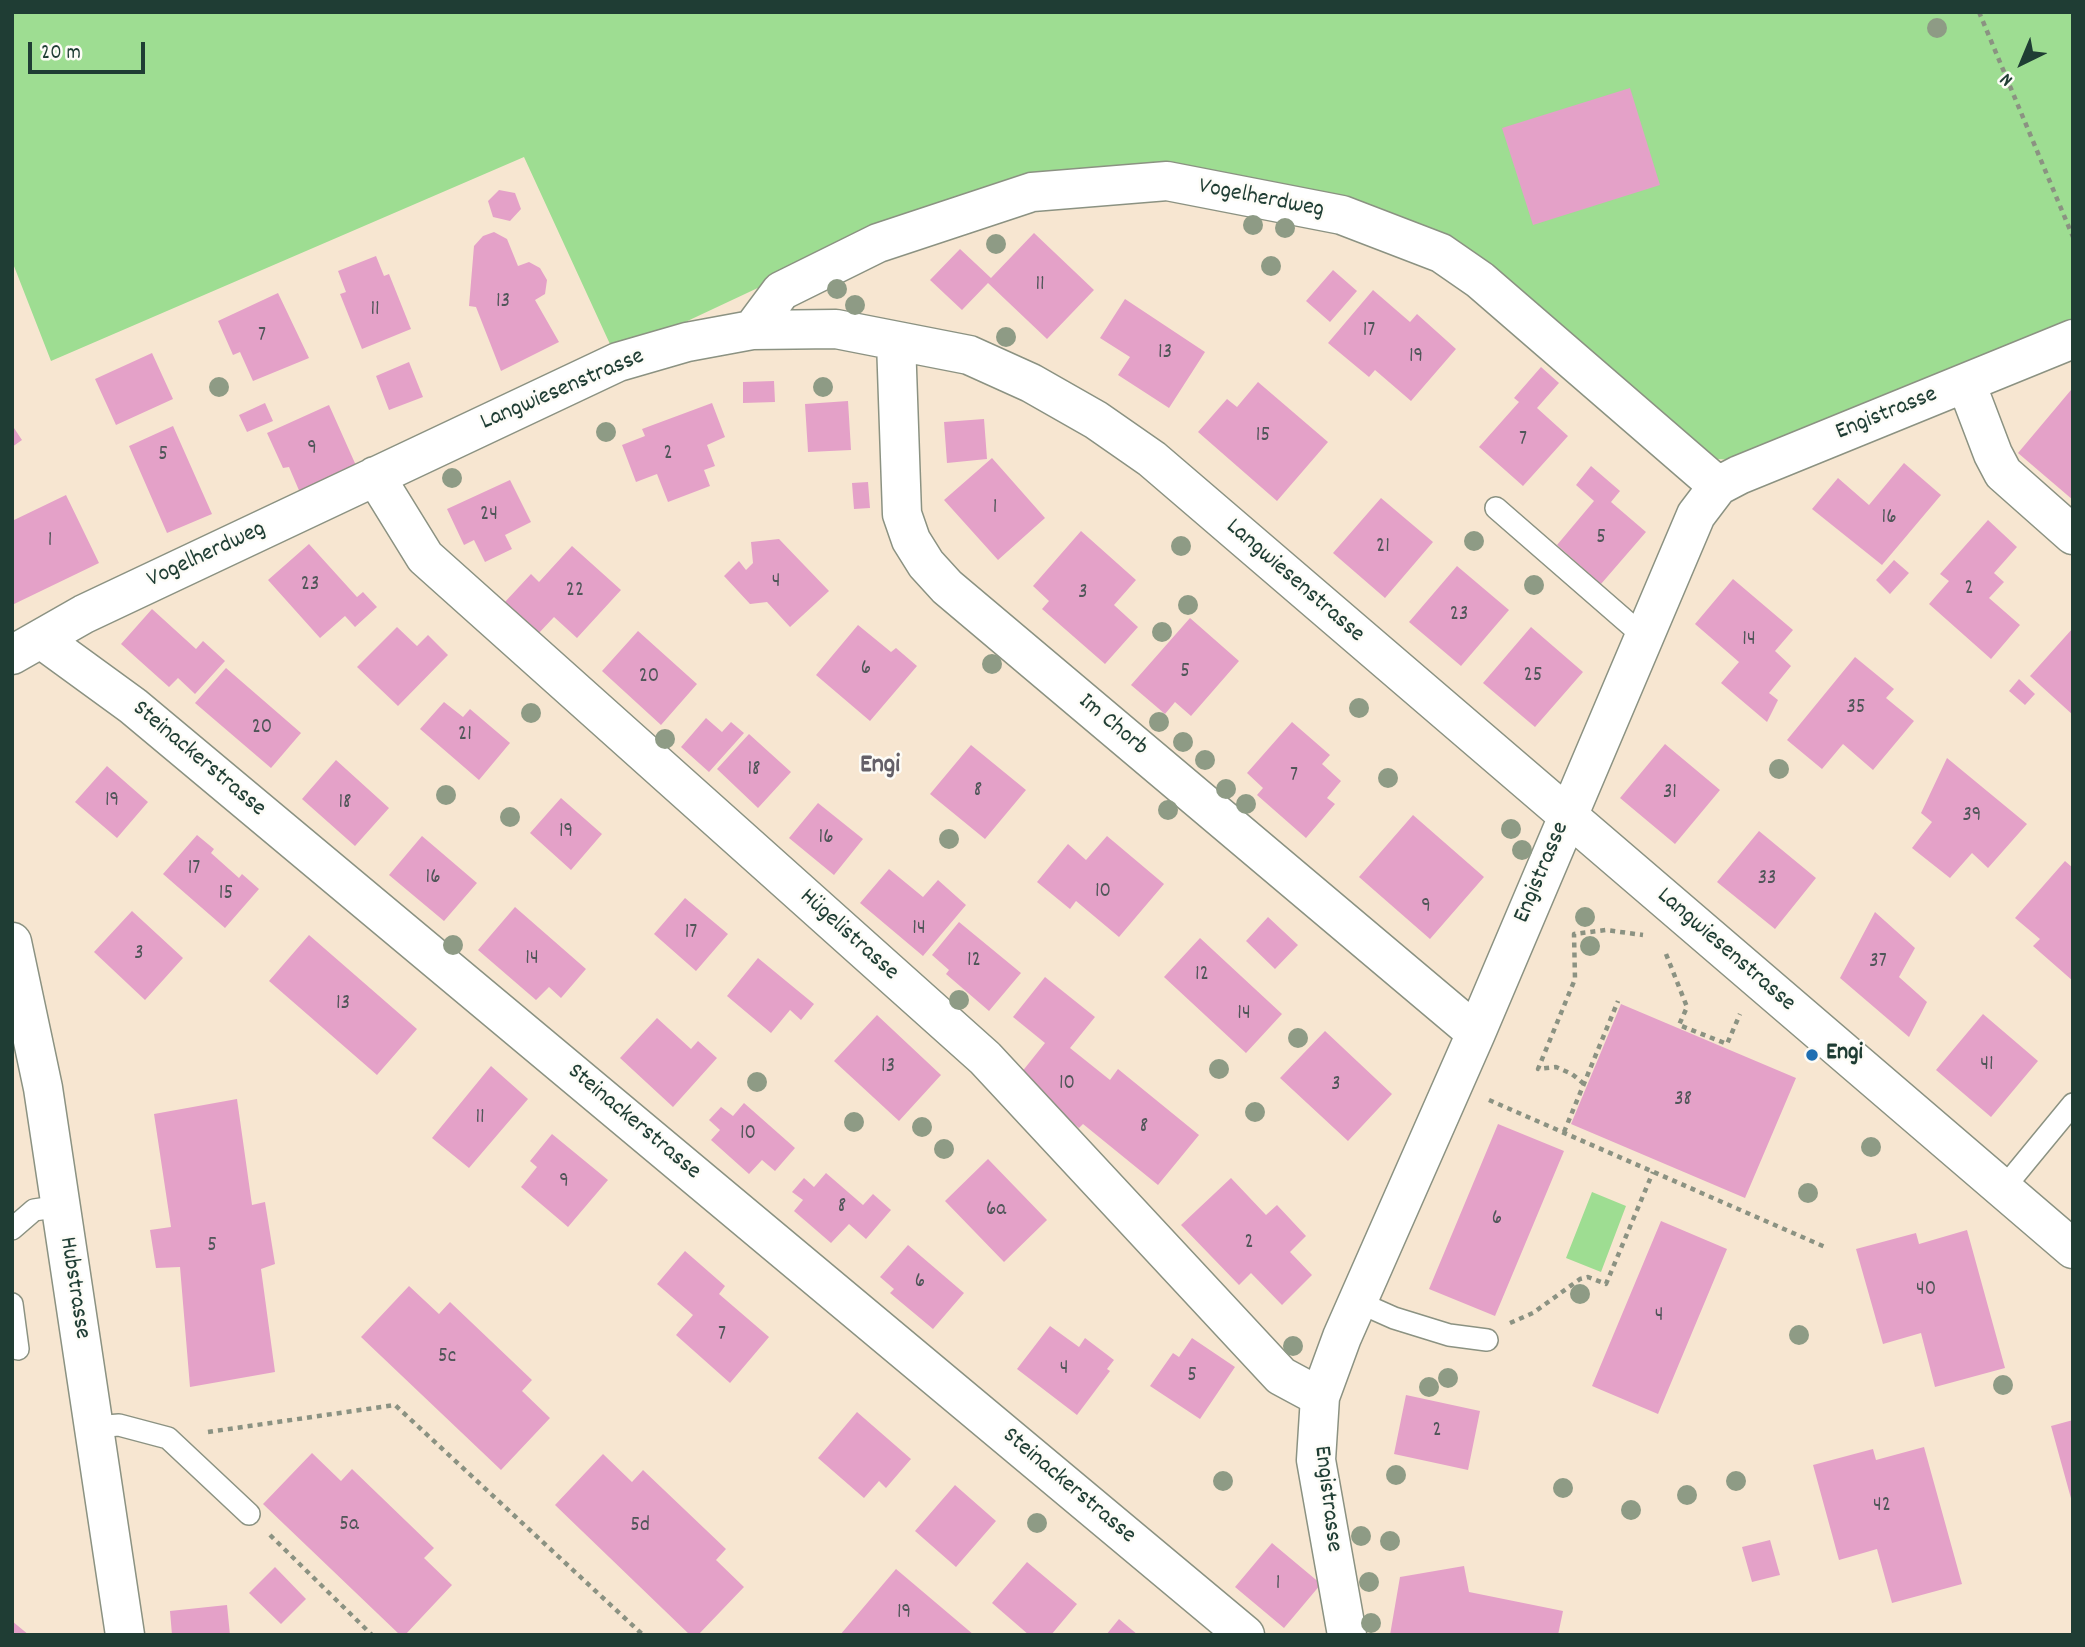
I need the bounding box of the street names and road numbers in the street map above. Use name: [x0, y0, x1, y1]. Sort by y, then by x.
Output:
street label: Vogelherdweg: [1196, 174, 1326, 226]
street label: Langwiesenstrasse: [477, 344, 649, 438]
street label: Engistrasse: [1832, 382, 1942, 448]
street label: Langwiesenstrasse: [1219, 514, 1369, 650]
street label: Vogelherdweg: [143, 516, 271, 596]
street label: Im Chorb: [1071, 689, 1153, 763]
street label: Steinackerstrasse: [125, 696, 271, 824]
street label: Engistrasse: [1509, 818, 1577, 928]
street label: Langwiesenstrasse: [1650, 883, 1800, 1019]
street label: Hügelistrasse: [792, 884, 904, 988]
street label: Steinackerstrasse: [560, 1059, 706, 1187]
street label: Hubstrasse: [51, 1235, 95, 1341]
street label: Steinackerstrasse: [995, 1423, 1141, 1551]
street label: Engistrasse: [1305, 1444, 1347, 1554]

